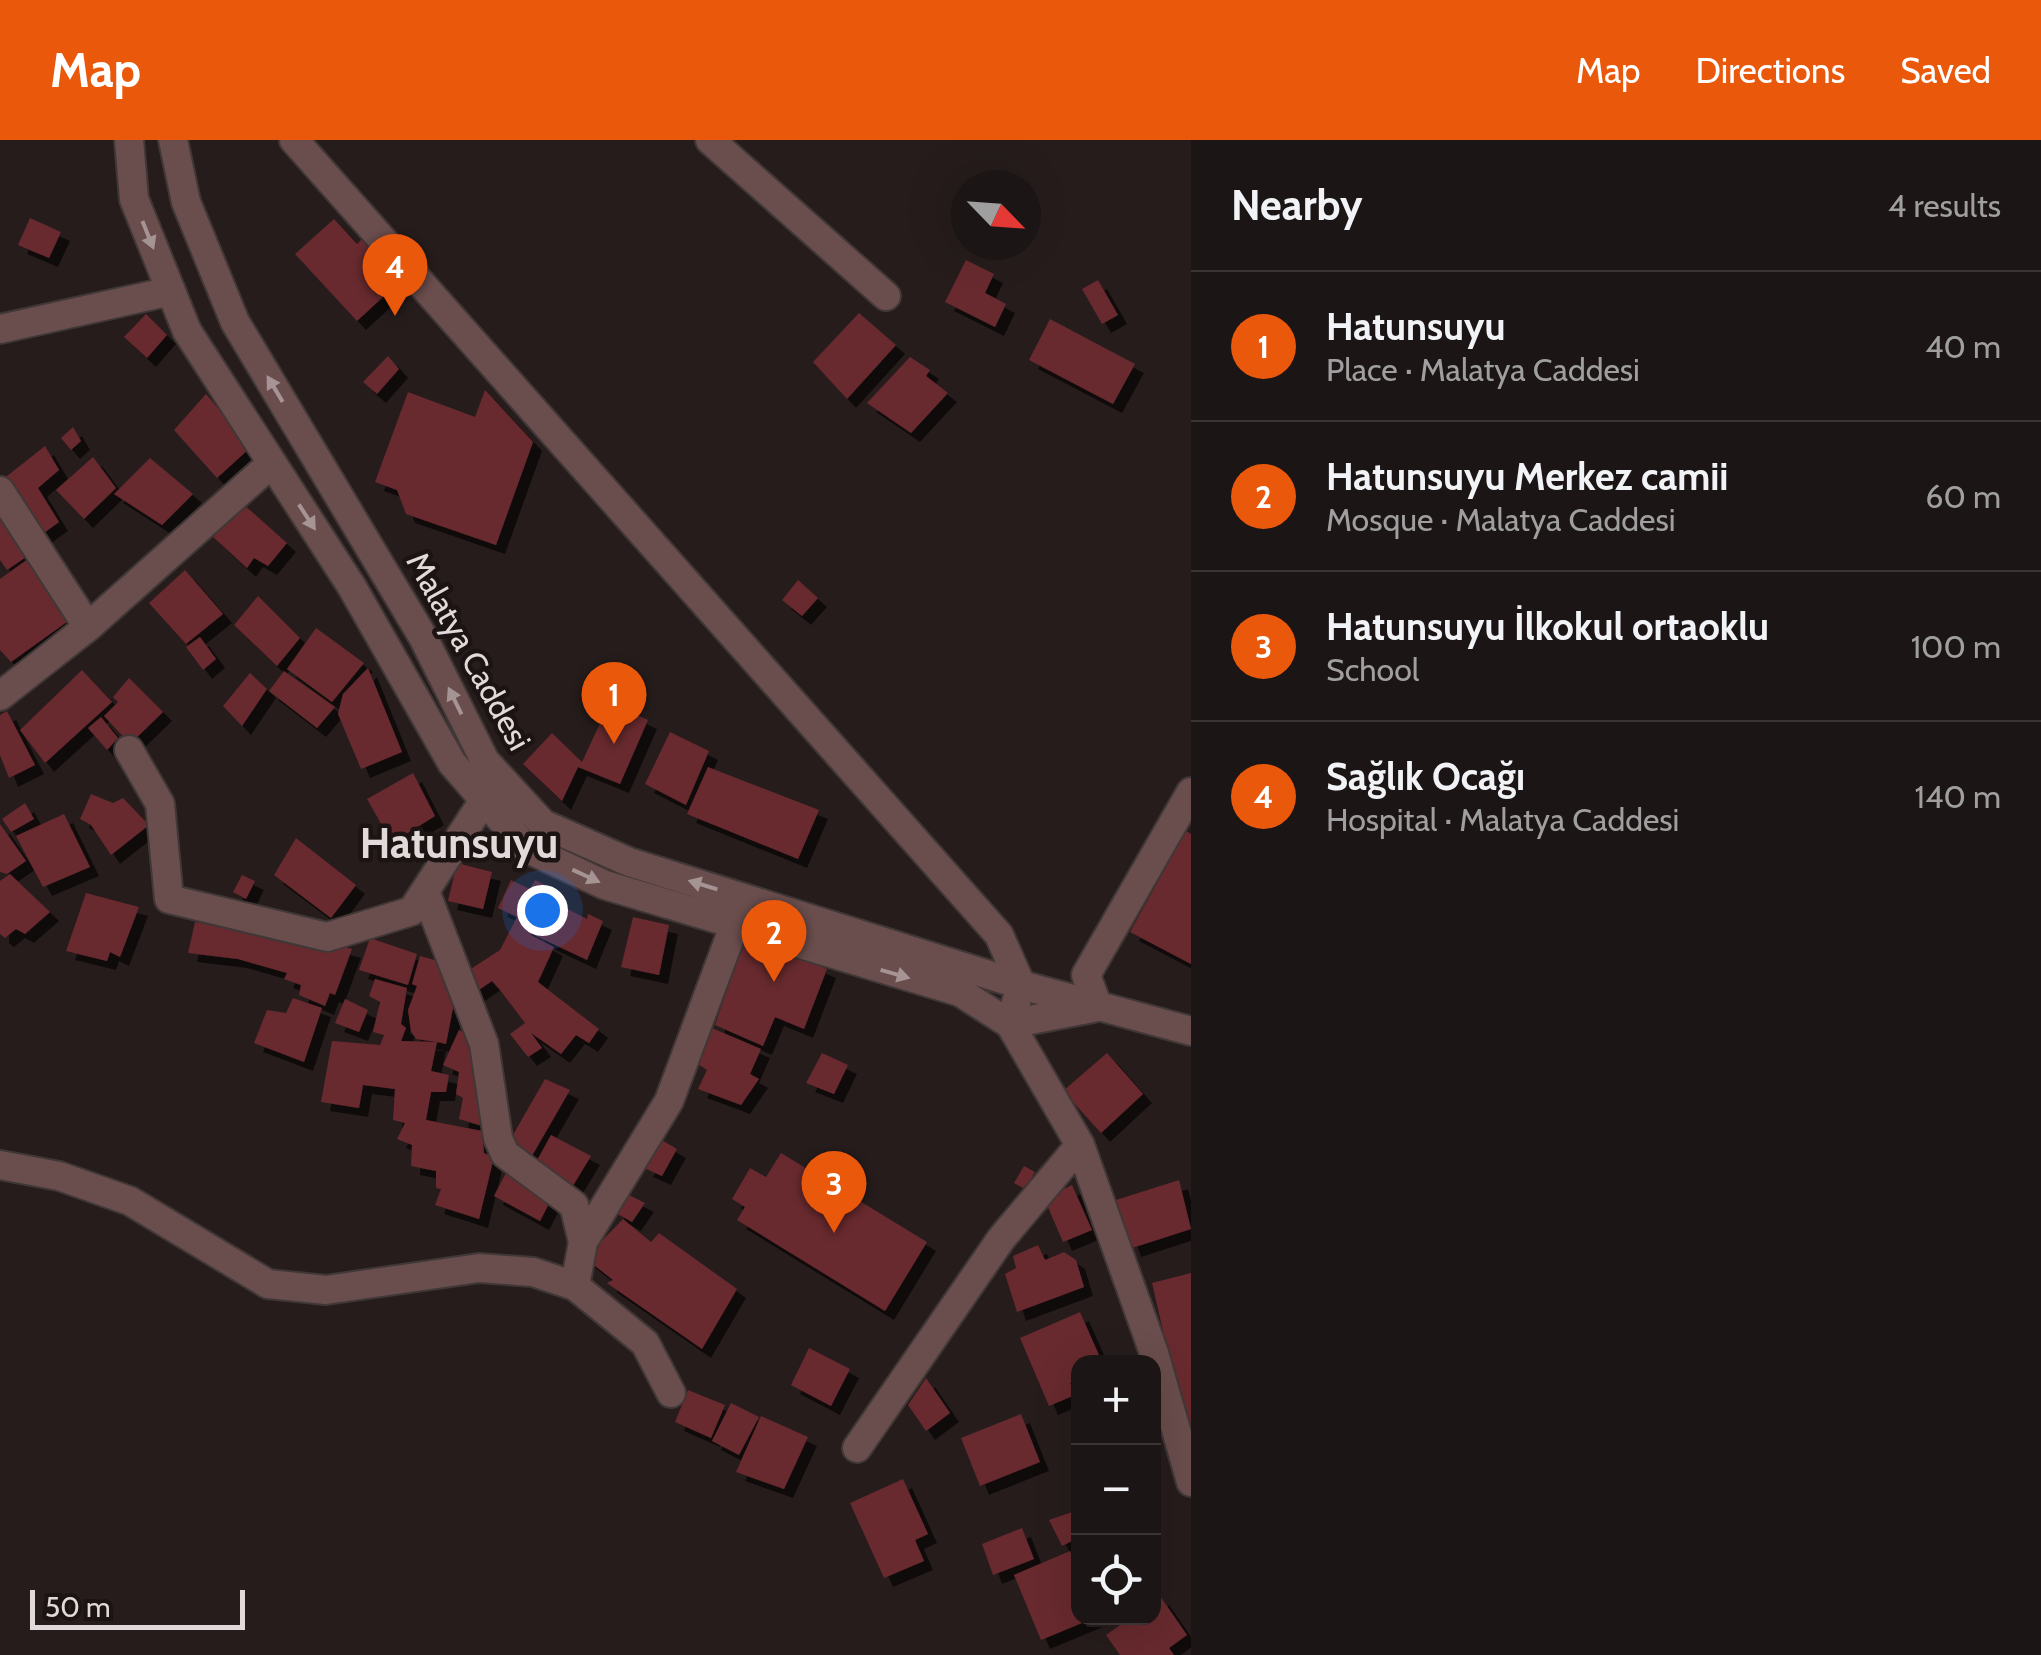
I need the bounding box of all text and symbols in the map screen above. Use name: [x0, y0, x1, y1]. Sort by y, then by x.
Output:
text: Map: [50, 41, 141, 99]
text: Map: [1576, 49, 1641, 92]
text: Directions: [1696, 49, 1845, 92]
text: Saved: [1900, 49, 1991, 92]
north arrow: [951, 170, 1041, 260]
text: Nearby: [1231, 179, 1363, 231]
text: 4 results: [1888, 186, 2001, 225]
one-way arrow: [141, 220, 157, 250]
pin: 4: [362, 234, 428, 316]
text: Hatunsuyu: [1326, 303, 1505, 350]
text: 1: [1258, 327, 1269, 366]
text: 40 m: [1925, 327, 2001, 366]
text: Place · Malatya Caddesi: [1326, 350, 1640, 389]
one-way arrow: [267, 375, 284, 403]
text: Hatunsuyu Merkez camii: [1326, 453, 1728, 500]
text: 2: [1255, 477, 1272, 516]
text: 60 m: [1925, 477, 2001, 516]
text: Mosque · Malatya Caddesi: [1326, 500, 1676, 539]
one-way arrow: [297, 503, 315, 530]
street label: Malatya Caddesi: [399, 545, 539, 757]
text: Hatunsuyu İlkokul ortaoklu: [1326, 603, 1769, 650]
text: 3: [1255, 627, 1272, 666]
text: 100 m: [1911, 627, 2001, 666]
text: School: [1326, 650, 1419, 689]
pin: 1: [582, 662, 646, 744]
one-way arrow: [447, 686, 464, 715]
text: Sağlık Ocağı: [1326, 753, 1525, 800]
text: 4: [1254, 777, 1273, 816]
text: 140 m: [1914, 777, 2001, 816]
text: Hospital · Malatya Caddesi: [1326, 800, 1679, 839]
district label: Hatunsuyu: [360, 817, 558, 869]
one-way arrow: [572, 868, 601, 885]
one-way arrow: [688, 877, 718, 892]
your location: [517, 885, 568, 936]
pin: 2: [742, 900, 806, 982]
one-way arrow: [880, 966, 911, 982]
pin: 3: [802, 1150, 866, 1233]
map controls: [1071, 1355, 1161, 1625]
button: +: [1071, 1355, 1161, 1445]
button: −: [1071, 1445, 1161, 1535]
button: locate: [1071, 1535, 1161, 1625]
scale bar: [30, 1585, 245, 1630]
text: 50 m: [45, 1590, 111, 1624]

